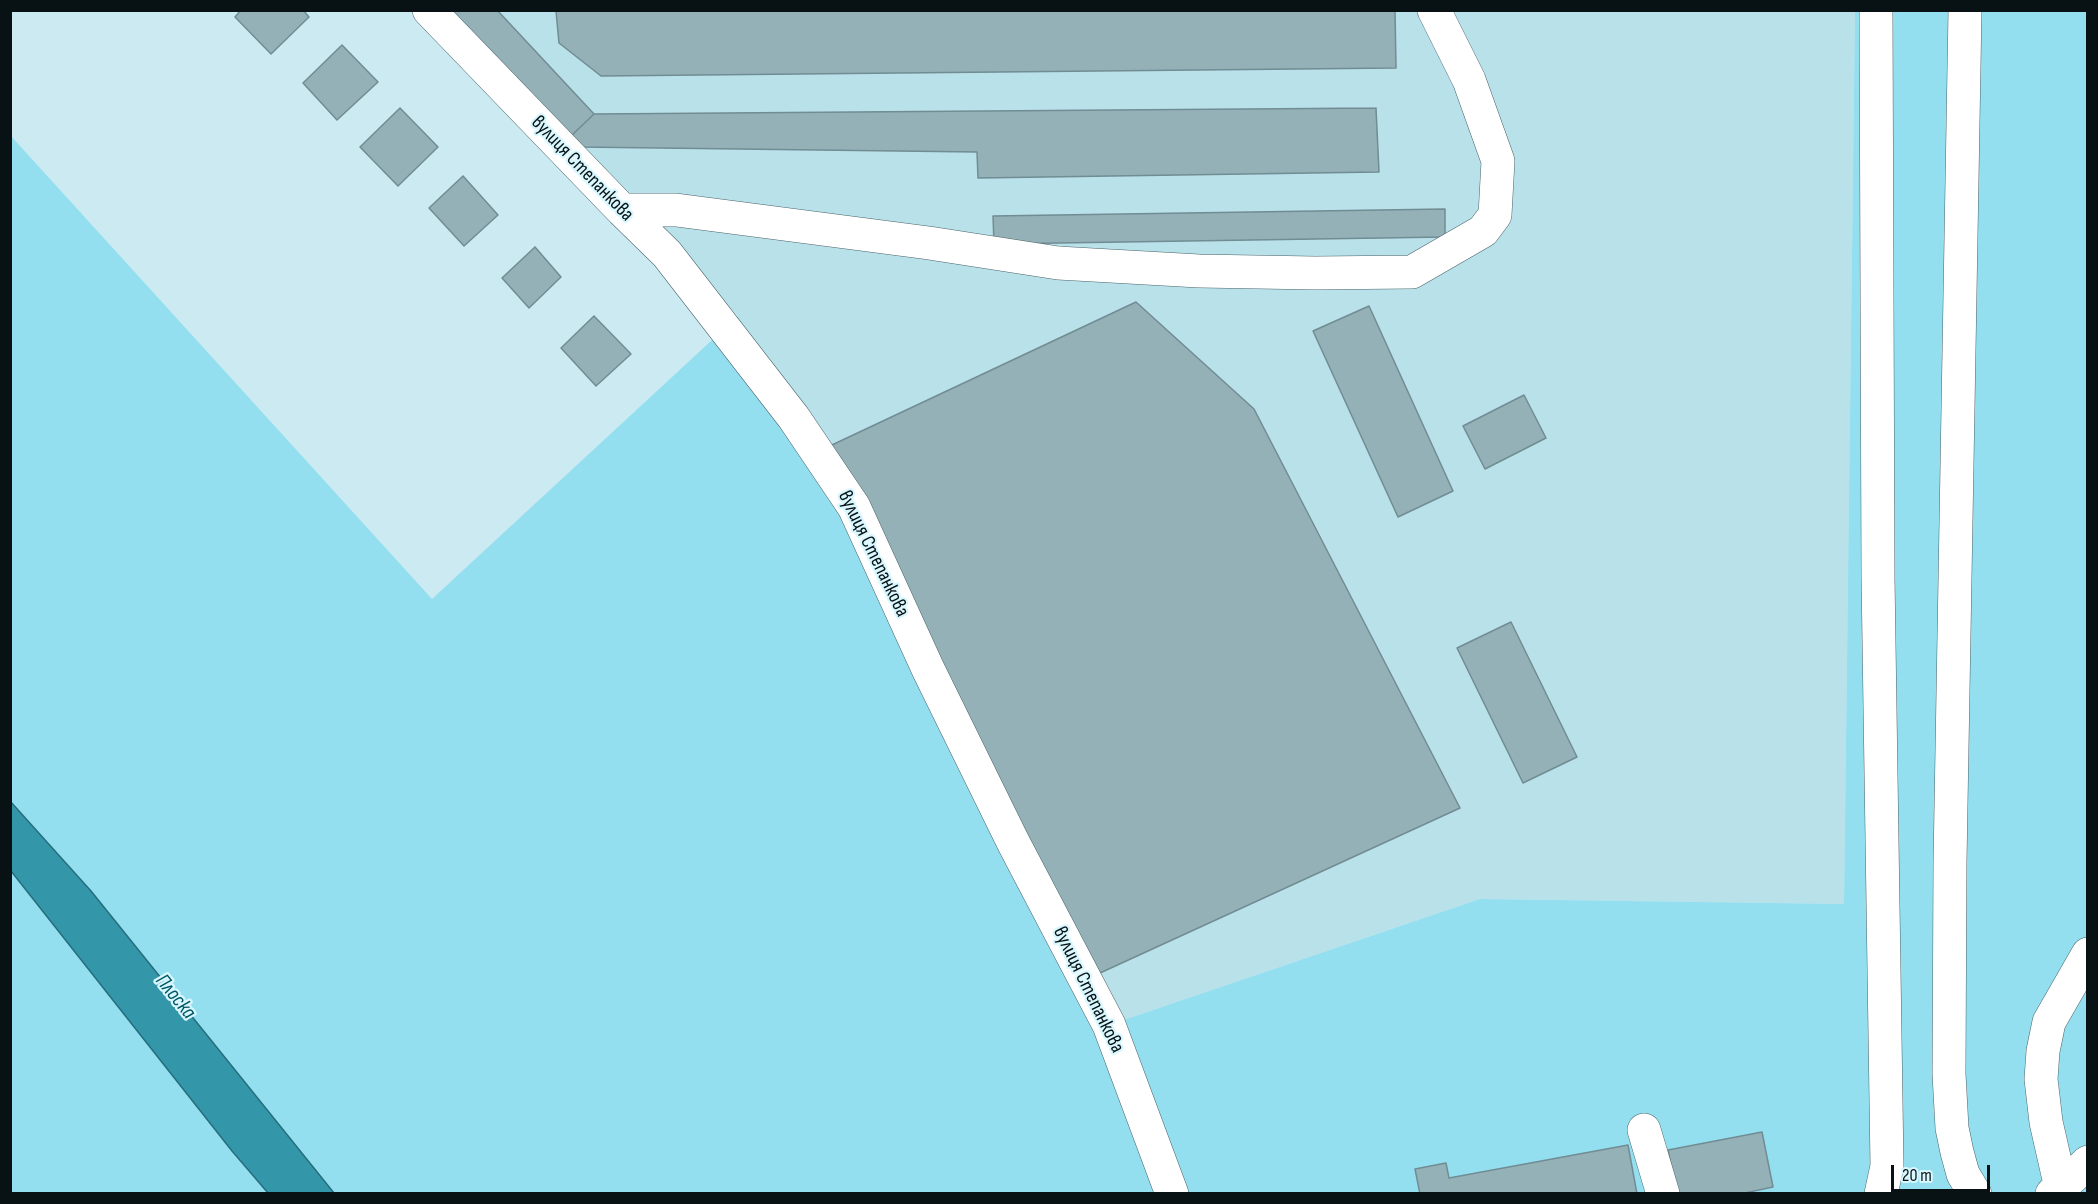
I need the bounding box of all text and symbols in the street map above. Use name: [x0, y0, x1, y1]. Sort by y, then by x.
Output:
street label: вулиця Степанкова: [526, 111, 638, 227]
street label: вулиця Степанкова: [832, 487, 914, 621]
street label: вулиця Степанкова: [1047, 923, 1129, 1057]
water label: Плоска: [149, 969, 201, 1025]
scale bar: [1894, 1153, 1993, 1191]
text: 20 m: [1902, 1165, 1932, 1186]

